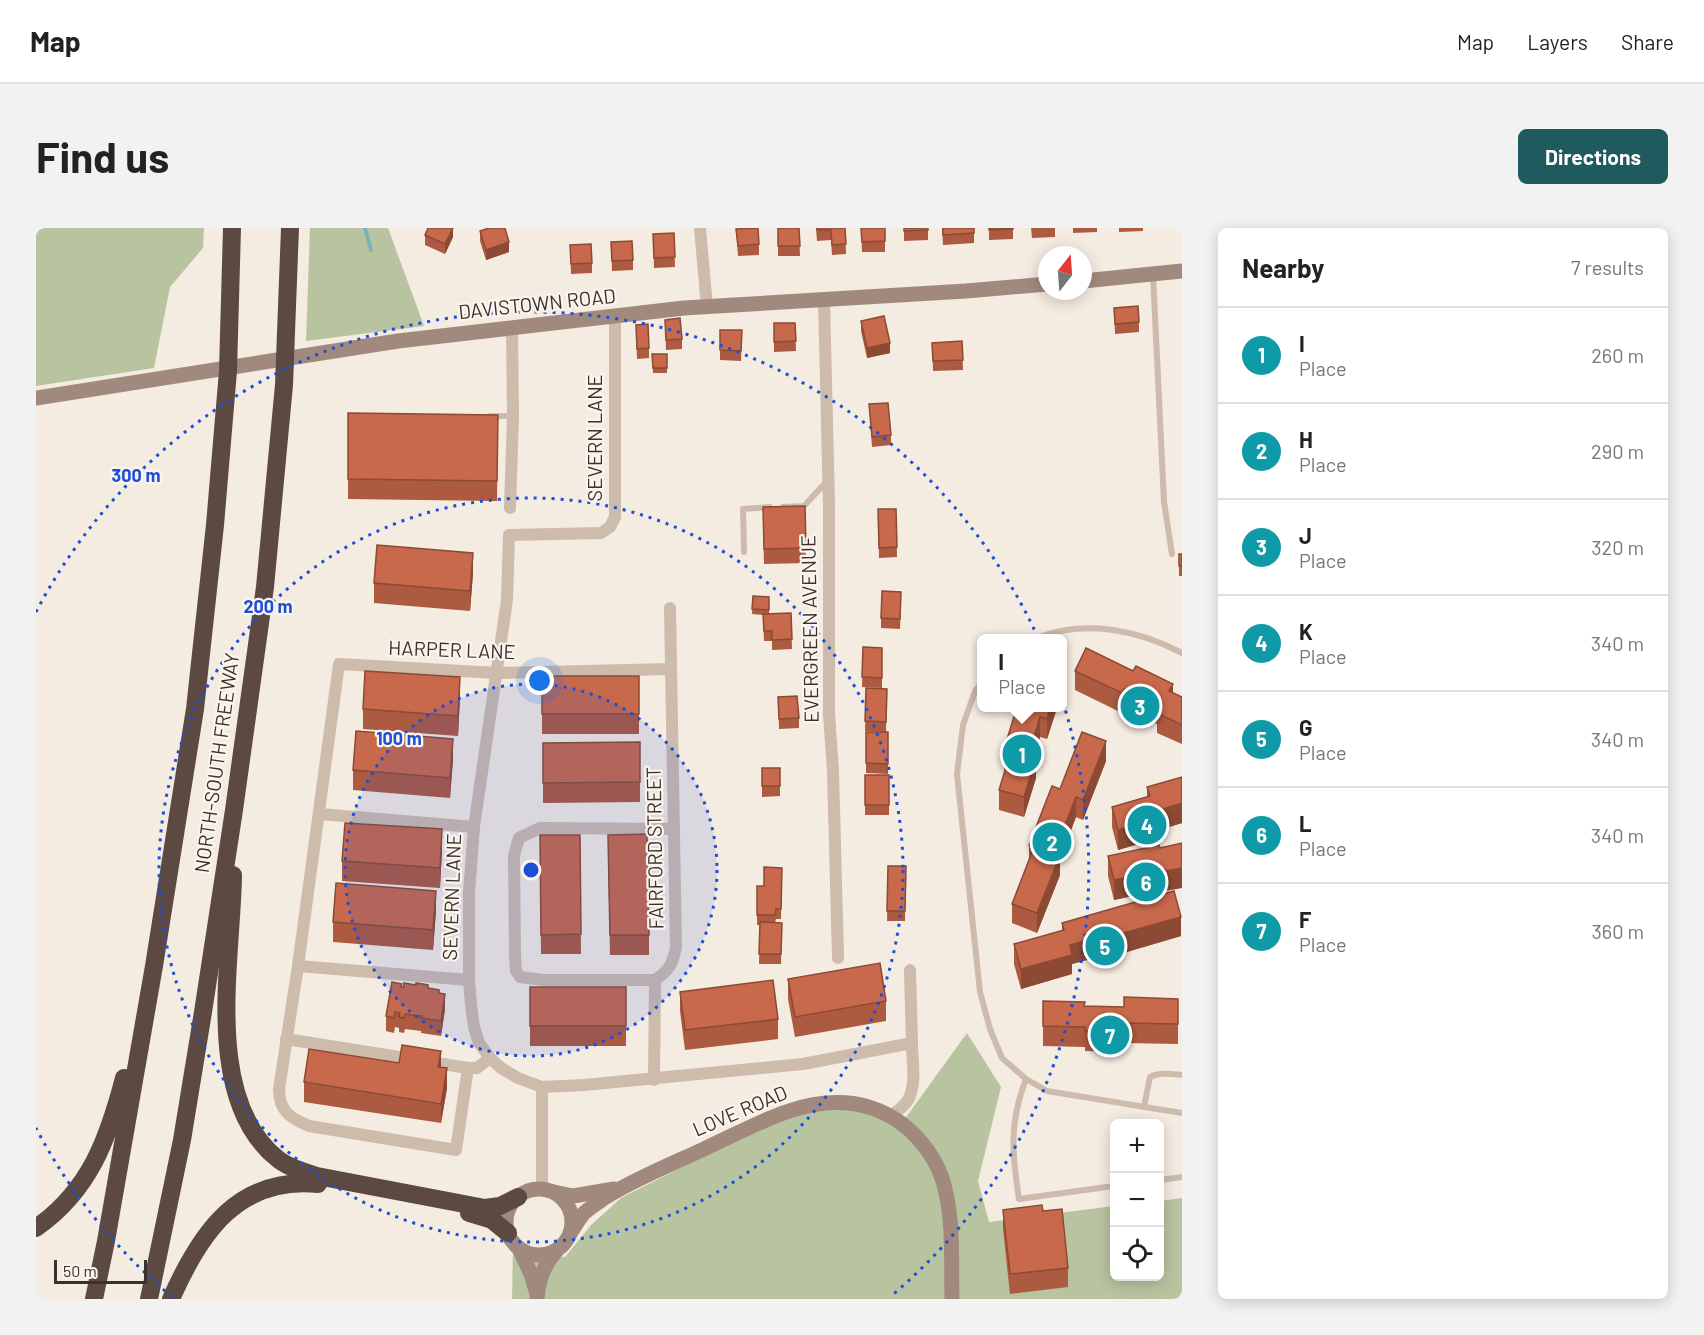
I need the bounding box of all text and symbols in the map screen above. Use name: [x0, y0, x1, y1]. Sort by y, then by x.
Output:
text: Map: [30, 24, 81, 58]
text: Map: [1457, 29, 1494, 54]
text: Layers: [1527, 29, 1588, 54]
text: Share: [1621, 29, 1674, 54]
button: Directions: [1518, 129, 1668, 184]
text: Find us: [36, 131, 169, 181]
north arrow: [1038, 246, 1092, 300]
text: Nearby: [1242, 252, 1324, 283]
text: 7 results: [1571, 255, 1644, 279]
street label: DAVISTOWN ROAD: [457, 283, 617, 323]
text: I: [1299, 330, 1305, 356]
text: 1: [1258, 343, 1265, 367]
text: 260 m: [1591, 343, 1644, 367]
text: Place: [1299, 356, 1347, 380]
street label: SEVERN LANE: [582, 374, 606, 502]
text: H: [1299, 426, 1313, 452]
text: 2: [1256, 439, 1267, 463]
text: 290 m: [1591, 439, 1644, 463]
text: Place: [1299, 452, 1347, 476]
text: 300 m: [112, 464, 160, 486]
text: J: [1299, 522, 1312, 548]
street label: EVERGREEN AVENUE: [795, 535, 823, 723]
text: 3: [1256, 535, 1267, 559]
text: 320 m: [1591, 535, 1644, 559]
text: Place: [1299, 548, 1347, 572]
text: 200 m: [243, 595, 293, 617]
text: K: [1299, 618, 1313, 644]
text: 4: [1255, 631, 1268, 655]
text: 340 m: [1591, 631, 1644, 655]
popup: [977, 634, 1067, 712]
street label: HARPER LANE: [388, 635, 516, 663]
text: Place: [1299, 644, 1347, 668]
text: I: [998, 648, 1004, 674]
street label: NORTH-SOUTH FREEWAY: [189, 651, 243, 874]
your location: [525, 666, 554, 695]
text: Place: [998, 674, 1046, 698]
pin: 3: [1120, 684, 1160, 728]
text: G: [1299, 714, 1312, 740]
text: 100 m: [376, 727, 422, 749]
text: 5: [1256, 727, 1267, 751]
text: 340 m: [1591, 727, 1644, 751]
pin: 1: [1002, 732, 1042, 776]
text: Place: [1299, 740, 1347, 764]
street label: FAIRFORD STREET: [641, 766, 667, 930]
pin: 4: [1128, 802, 1166, 848]
text: L: [1299, 810, 1312, 836]
pin: 2: [1032, 820, 1072, 864]
text: 6: [1256, 823, 1267, 847]
text: 340 m: [1591, 823, 1644, 847]
street label: SEVERN LANE: [437, 833, 465, 961]
text: Place: [1299, 836, 1347, 860]
centre of rings: [521, 860, 541, 880]
pin: 6: [1126, 860, 1166, 904]
text: F: [1299, 906, 1311, 932]
text: 7: [1257, 919, 1266, 943]
text: 360 m: [1592, 919, 1644, 943]
pin: 5: [1086, 924, 1124, 968]
text: Place: [1299, 932, 1347, 956]
pin: 7: [1090, 1012, 1130, 1058]
street label: LOVE ROAD: [689, 1079, 790, 1141]
map controls: [1110, 1119, 1164, 1281]
button: +: [1110, 1119, 1164, 1173]
button: −: [1110, 1173, 1164, 1227]
button: locate: [1110, 1227, 1164, 1281]
scale bar: [54, 1257, 147, 1284]
text: 50 m: [63, 1261, 97, 1280]

